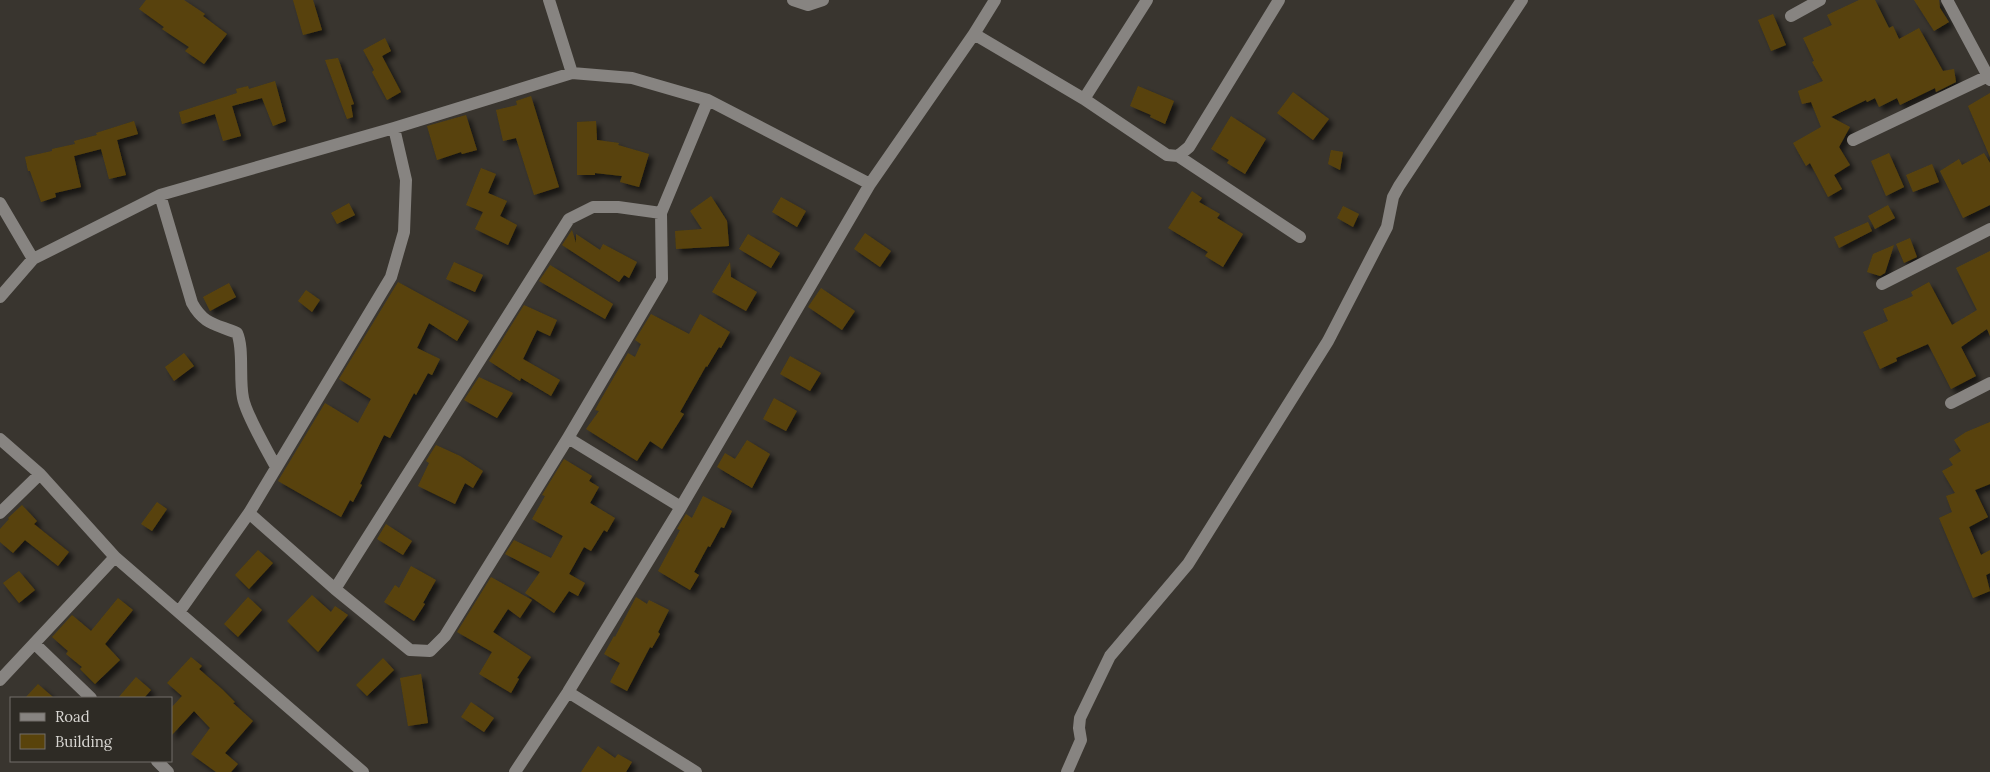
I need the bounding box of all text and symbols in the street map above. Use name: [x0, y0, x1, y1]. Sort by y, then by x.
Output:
legend: [10, 697, 172, 762]
text: Road: [55, 707, 90, 726]
text: Building: [55, 732, 113, 751]

